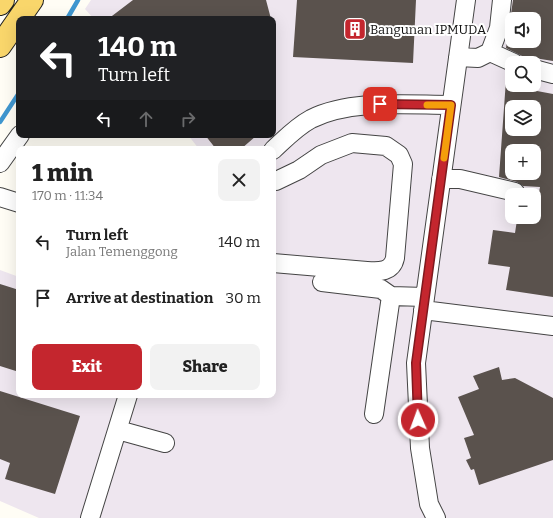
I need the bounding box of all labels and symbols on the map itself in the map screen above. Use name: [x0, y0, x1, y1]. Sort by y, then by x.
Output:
building icon: Bangunan IPMUDA: [342, 16, 368, 42]
place label: Bangunan IPMUDA: [370, 22, 487, 37]
pin: [363, 87, 397, 121]
position arrow: [397, 399, 439, 441]

